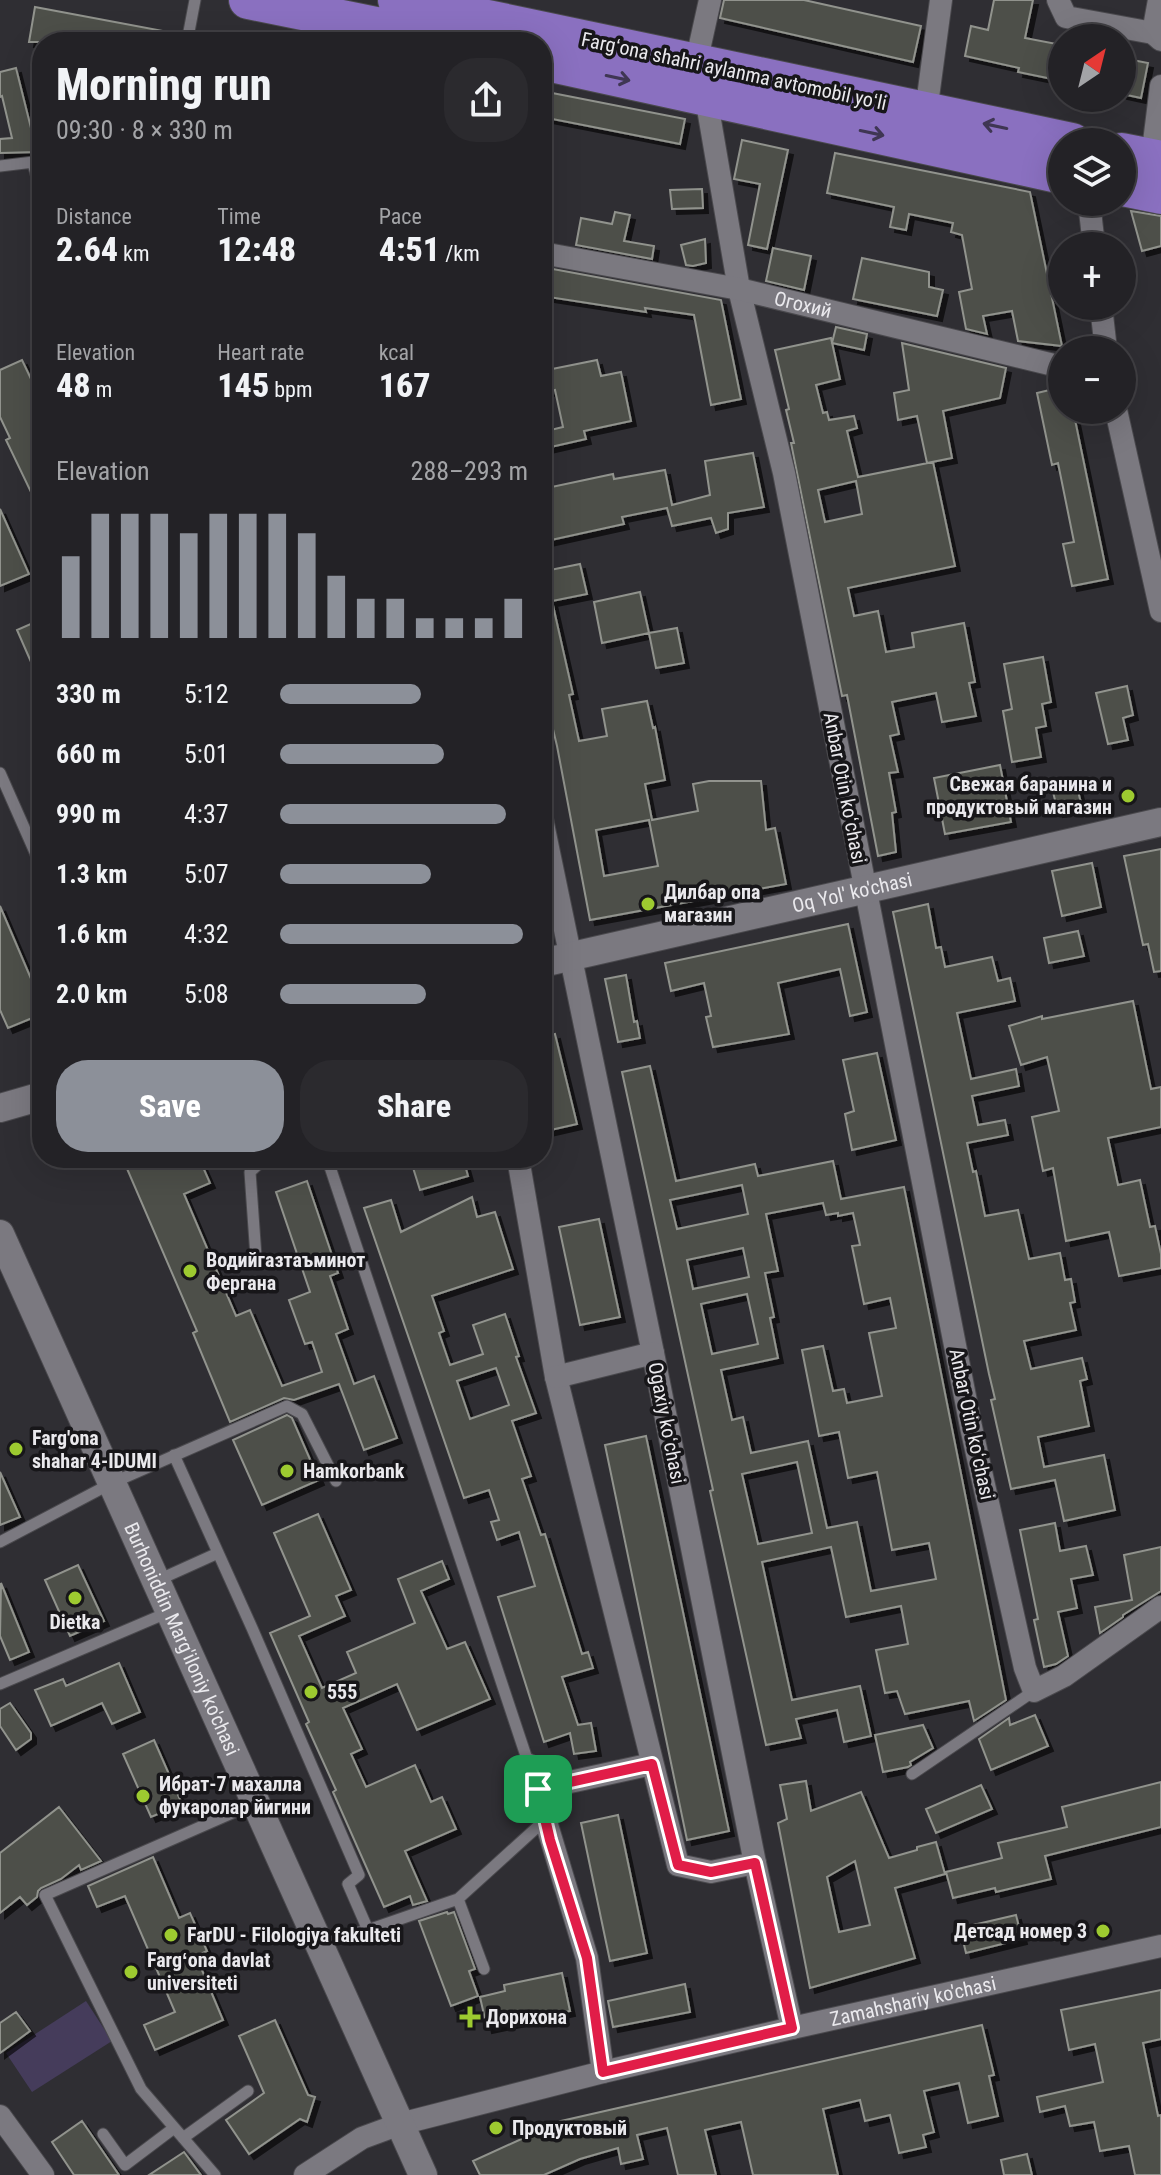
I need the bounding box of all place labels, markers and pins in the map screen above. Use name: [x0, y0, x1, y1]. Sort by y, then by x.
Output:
place label: Свежая баранина и продуктовый магазин: [926, 772, 1112, 819]
marker: Свежая баранина и продуктовый магазин: [1119, 787, 1137, 805]
place label: Дилбар опа магазин: [664, 880, 760, 927]
marker: Дилбар опа магазин: [639, 895, 657, 913]
place label: Водийгазтаъминот Фергана: [206, 1248, 365, 1295]
marker: Водийгазтаъминот Фергана: [181, 1262, 199, 1280]
place label: Farg'ona shahar 4-IDUMI: [32, 1426, 157, 1473]
marker: Farg'ona shahar 4-IDUMI: [7, 1440, 25, 1458]
place label: Hamkorbank: [303, 1459, 405, 1483]
marker: Hamkorbank: [278, 1462, 296, 1480]
marker: Dietka: [66, 1589, 84, 1607]
place label: Dietka: [49, 1610, 101, 1634]
place label: 555: [327, 1680, 357, 1704]
marker: 555: [302, 1683, 320, 1701]
pin: [504, 1755, 572, 1823]
place label: Ибрат-7 махалла фукаролар йигини: [159, 1772, 311, 1819]
marker: Ибрат-7 махалла фукаролар йигини: [134, 1787, 152, 1805]
place label: Детсад номер 3: [954, 1919, 1087, 1943]
marker: Детсад номер 3: [1094, 1922, 1112, 1940]
place label: FarDU - Filologiya fakulteti: [187, 1923, 401, 1947]
marker: FarDU - Filologiya fakulteti: [162, 1926, 180, 1944]
place label: Fargʻona davlat universiteti: [147, 1948, 270, 1995]
marker: Fargʻona davlat universiteti: [122, 1963, 140, 1981]
place label: Дорихона: [486, 2005, 567, 2029]
marker: Дорихона: [461, 2008, 479, 2026]
place label: Продуктовый: [512, 2116, 627, 2140]
marker: Продуктовый: [487, 2119, 505, 2137]

